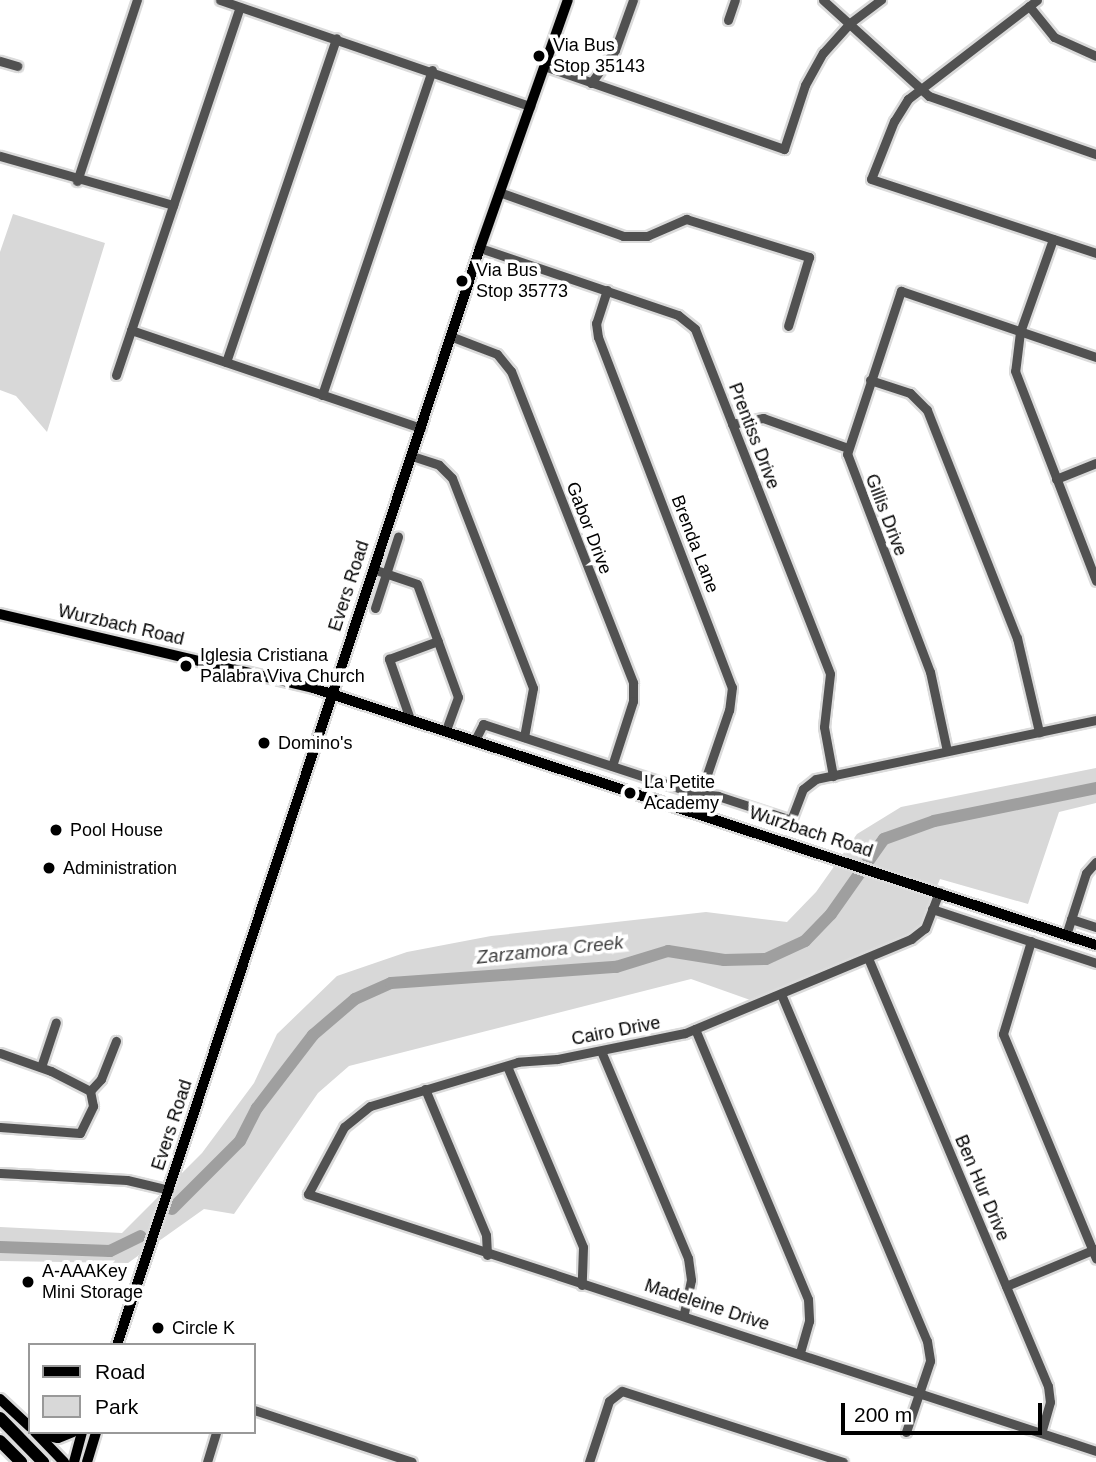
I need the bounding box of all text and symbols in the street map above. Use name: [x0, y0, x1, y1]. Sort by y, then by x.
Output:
place label: Via Bus Stop 35143: [553, 35, 645, 78]
marker: Via Bus Stop 35143: [531, 48, 547, 64]
place label: Via Bus Stop 35773: [476, 260, 568, 302]
marker: Via Bus Stop 35773: [454, 273, 470, 289]
street label: Prentiss Drive: [724, 380, 784, 492]
street label: Gillis Drive: [861, 471, 911, 559]
street label: Gabor Drive: [562, 479, 616, 577]
street label: Brenda Lane: [666, 492, 724, 596]
street label: Evers Road: [324, 538, 374, 634]
street label: Wurzbach Road: [56, 600, 186, 650]
place label: Iglesia Cristiana Palabra Viva Church: [200, 645, 365, 688]
marker: Iglesia Cristiana Palabra Viva Church: [178, 658, 194, 674]
place label: Domino's: [278, 732, 352, 754]
marker: Domino's: [256, 735, 272, 751]
place label: La Petite Academy: [644, 772, 719, 814]
marker: La Petite Academy: [622, 785, 638, 801]
street label: Wurzbach Road: [746, 802, 876, 862]
place label: Pool House: [70, 819, 163, 841]
marker: Pool House: [48, 822, 64, 838]
place label: Administration: [63, 857, 177, 879]
marker: Administration: [41, 860, 57, 876]
water label: Zarzamora Creek: [475, 931, 625, 969]
street label: Cairo Drive: [570, 1012, 662, 1050]
street label: Evers Road: [147, 1077, 197, 1173]
street label: Ben Hur Drive: [950, 1132, 1014, 1244]
place label: A-AAAKey Mini Storage: [42, 1261, 143, 1304]
marker: A-AAAKey Mini Storage: [20, 1274, 36, 1290]
street label: Madeleine Drive: [642, 1275, 772, 1335]
place label: Circle K: [172, 1317, 235, 1339]
marker: Circle K: [150, 1320, 166, 1336]
legend: [28, 1343, 256, 1434]
text: Road: [95, 1360, 145, 1383]
scale bar: [844, 1388, 1045, 1432]
text: Park: [95, 1395, 138, 1418]
text: 200 m: [854, 1403, 912, 1426]

